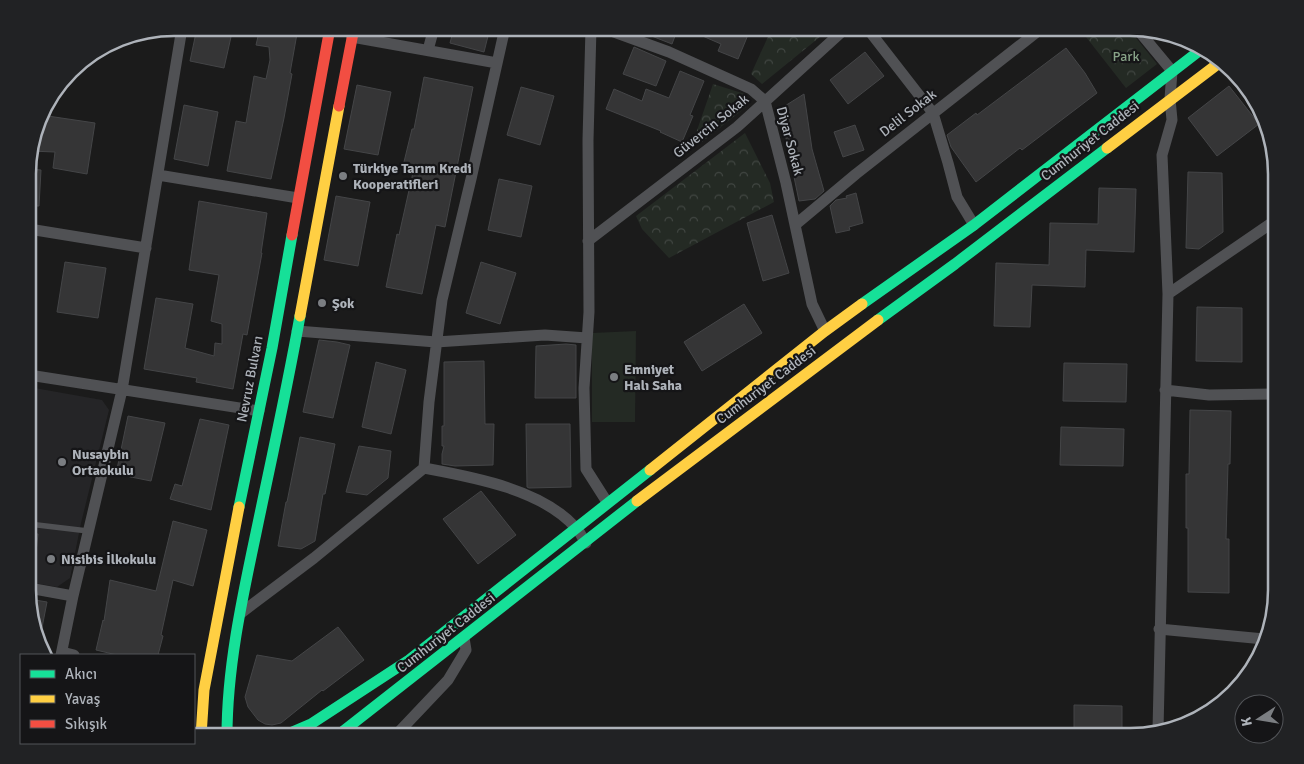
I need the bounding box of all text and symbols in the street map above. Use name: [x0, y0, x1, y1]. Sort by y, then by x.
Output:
park label: Park: [1113, 48, 1139, 65]
street label: Delil Sokak: [876, 86, 940, 140]
street label: Güvercin Sokak: [670, 90, 752, 162]
street label: Cumhuriyet Caddesi: [1037, 97, 1143, 185]
street label: Diyar Sokak: [773, 105, 807, 177]
place label: Türkiye Tarım Kredi Kooperatifleri: [353, 160, 472, 193]
marker: Türkiye Tarım Kredi Kooperatifleri: [337, 170, 349, 182]
place label: Şok: [332, 295, 355, 312]
marker: Şok: [316, 297, 328, 309]
street label: Nevruz Bulvarı: [233, 334, 267, 424]
street label: Cumhuriyet Caddesi: [713, 342, 819, 428]
place label: Emniyet Halı Saha: [624, 361, 682, 394]
marker: Emniyet Halı Saha: [608, 371, 620, 383]
place label: Nusaybin Ortaokulu: [72, 446, 134, 479]
marker: Nusaybin Ortaokulu: [56, 456, 68, 468]
place label: Nisibis İlkokulu: [61, 551, 156, 568]
marker: Nisibis İlkokulu: [45, 553, 57, 565]
street label: Cumhuriyet Caddesi: [393, 589, 499, 677]
legend: [20, 654, 195, 744]
text: Akıcı: [65, 665, 97, 683]
text: Yavaş: [65, 690, 101, 708]
north arrow: [1234, 694, 1284, 744]
text: Sıkışık: [65, 715, 108, 733]
text: K: [1237, 715, 1256, 728]

